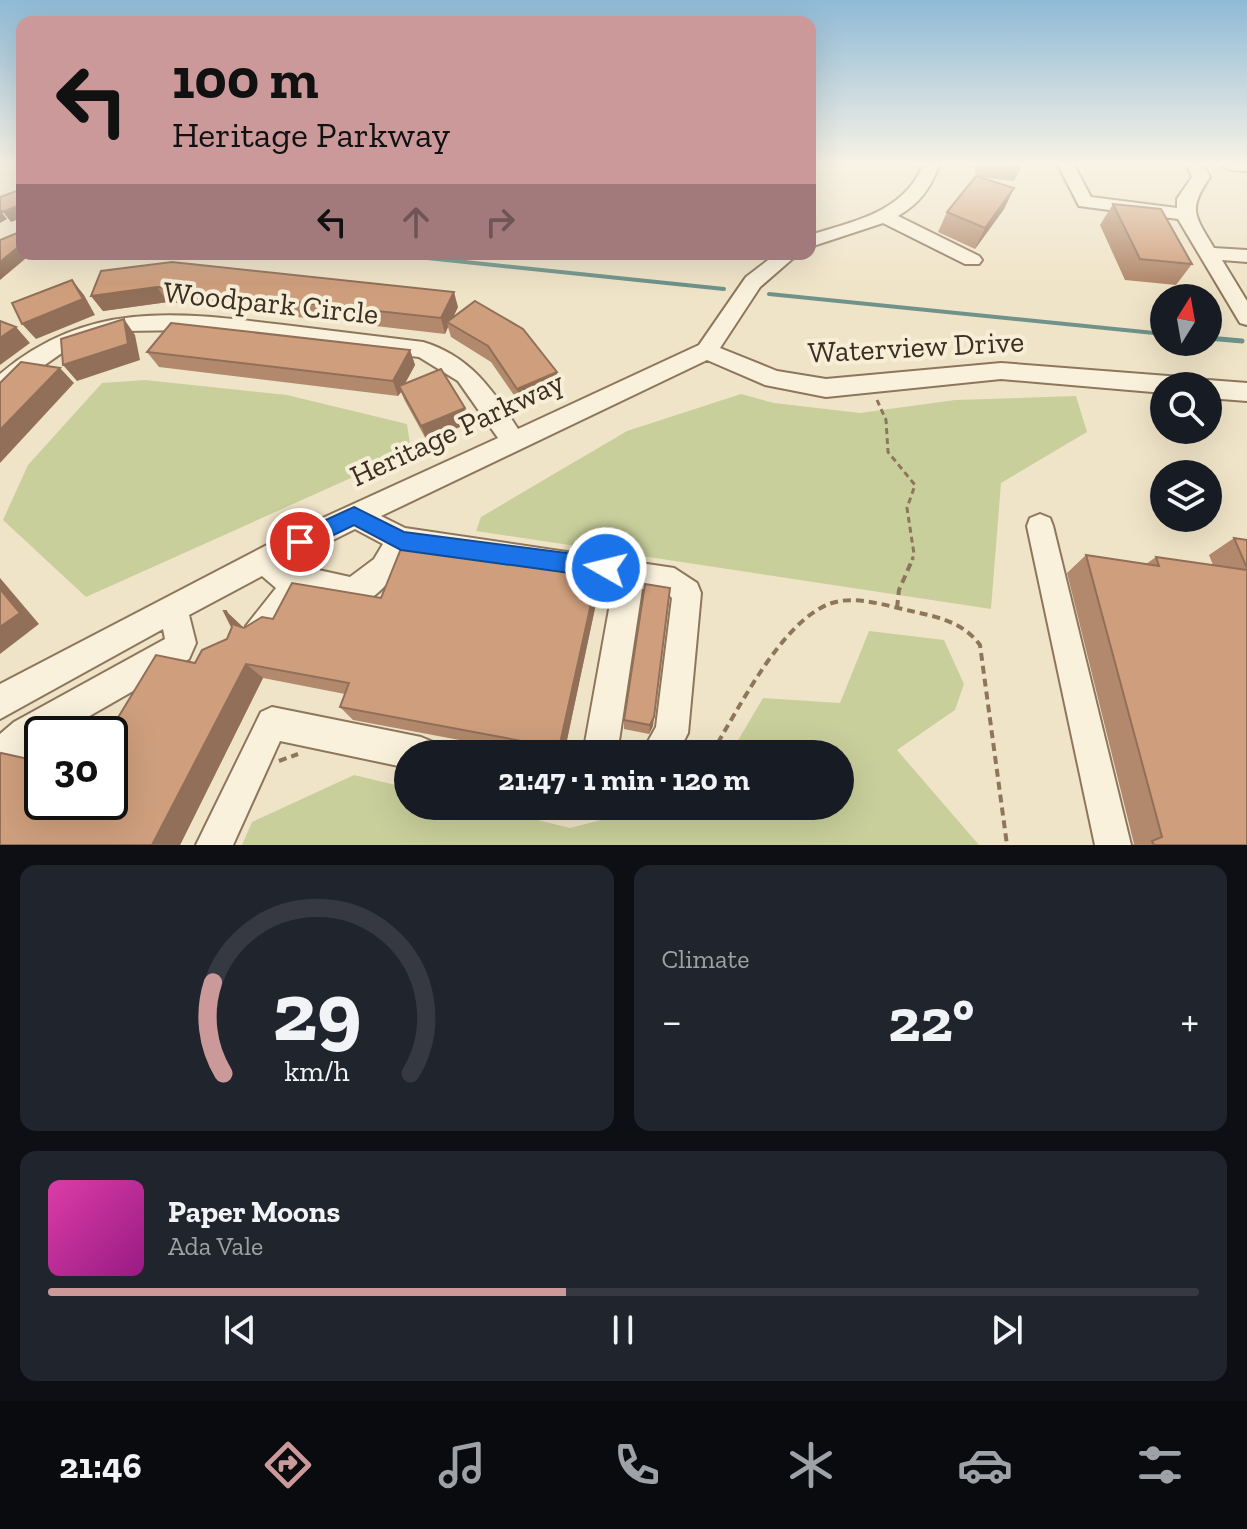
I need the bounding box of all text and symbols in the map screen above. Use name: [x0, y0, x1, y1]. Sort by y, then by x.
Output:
text: 100 m: [172, 45, 319, 112]
icon: left: [40, 48, 144, 152]
text: Heritage Parkway: [172, 113, 450, 156]
icon: left: [310, 200, 354, 244]
icon: ahead: [394, 200, 438, 244]
icon: right: [478, 200, 522, 244]
street label: Woodpark Circle: [162, 274, 380, 332]
north arrow: [1150, 284, 1222, 356]
map controls: [1150, 284, 1222, 532]
street label: Waterview Drive: [807, 323, 1025, 371]
street label: Heritage Parkway: [344, 363, 570, 494]
button: search: [1150, 372, 1222, 444]
button: layers: [1150, 460, 1222, 532]
pin: [266, 508, 334, 576]
icon: arrive: [278, 520, 322, 564]
position arrow: [564, 526, 648, 610]
speed limit sign: 30: [24, 716, 128, 820]
text: 21:47 · 1 min · 120 m: [498, 762, 750, 798]
text: Climate: [662, 943, 749, 975]
text: 29: [272, 961, 361, 1061]
text: 22°: [888, 984, 974, 1056]
text: −: [662, 994, 682, 1047]
text: +: [1180, 994, 1199, 1047]
text: km/h: [284, 1054, 349, 1088]
text: Paper Moons: [168, 1194, 340, 1230]
text: Ada Vale: [168, 1230, 263, 1262]
icon: previous: [218, 1308, 262, 1352]
icon: pause: [601, 1308, 645, 1352]
icon: next: [985, 1308, 1029, 1352]
icon: directions: [260, 1437, 316, 1493]
icon: music: [434, 1437, 490, 1493]
icon: phone: [609, 1437, 665, 1493]
icon: climate: [783, 1437, 839, 1493]
icon: car: [957, 1437, 1013, 1493]
icon: filters: [1132, 1437, 1188, 1493]
text: 21:46: [59, 1444, 142, 1487]

